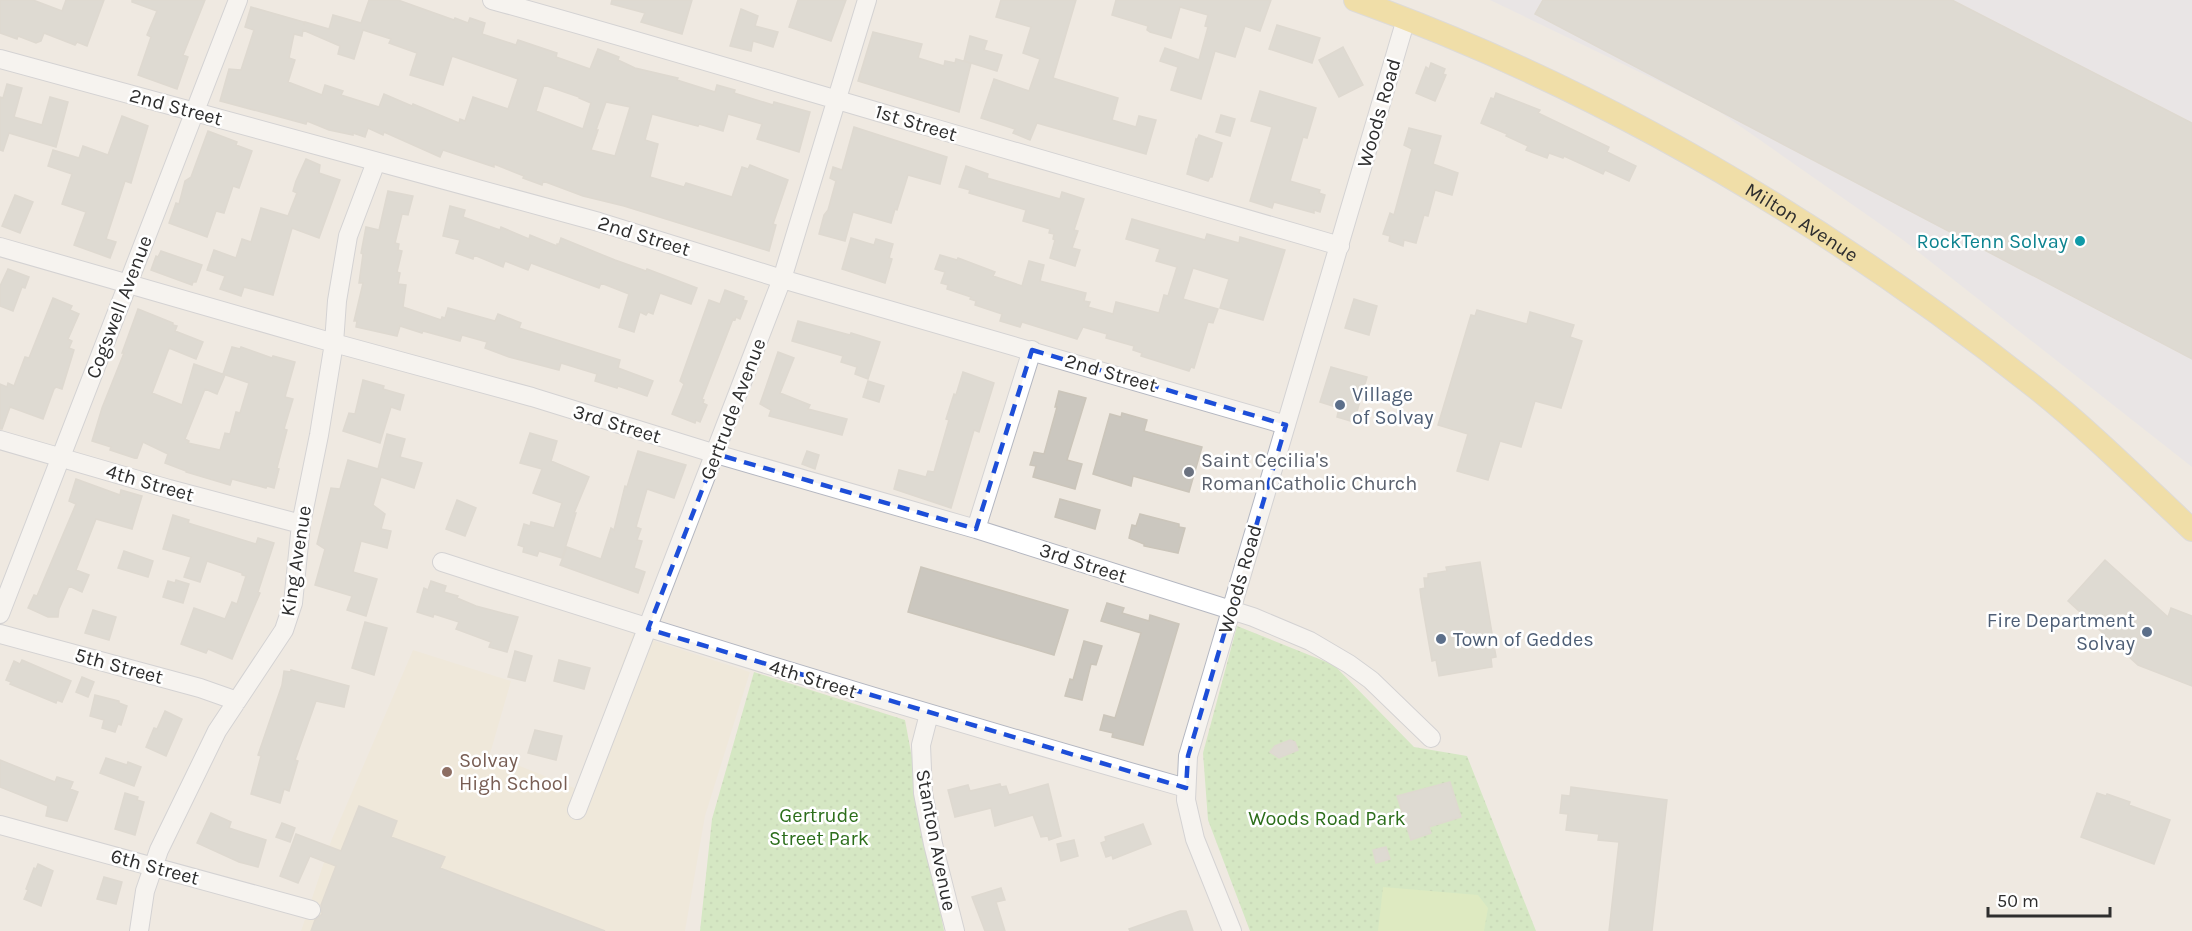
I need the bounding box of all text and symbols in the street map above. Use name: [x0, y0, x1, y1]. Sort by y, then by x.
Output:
street label: Woods Road: [1352, 56, 1406, 170]
street label: 2nd Street: [127, 84, 225, 131]
street label: 1st Street: [872, 100, 960, 146]
street label: Milton Avenue: [1741, 177, 1863, 266]
street label: 2nd Street: [595, 211, 693, 261]
place label: RockTenn Solvay: [1917, 230, 2068, 253]
street label: Cogswell Avenue: [81, 232, 157, 382]
marker: RockTenn Solvay: [2073, 234, 2087, 248]
street label: Gertrude Avenue: [695, 335, 771, 483]
street label: 2nd Street: [1062, 349, 1160, 397]
place label: Village of Solvay: [1352, 383, 1434, 429]
marker: Village of Solvay: [1333, 398, 1347, 412]
street label: 3rd Street: [570, 400, 664, 448]
place label: Saint Cecilia's Roman Catholic Church: [1201, 449, 1417, 495]
street label: 4th Street: [103, 459, 197, 507]
marker: Saint Cecilia's Roman Catholic Church: [1182, 465, 1196, 479]
street label: King Avenue: [276, 504, 316, 618]
street label: Woods Road: [1213, 522, 1267, 636]
street label: 3rd Street: [1036, 538, 1130, 588]
place label: Fire Department Solvay: [1987, 609, 2135, 655]
marker: Fire Department Solvay: [2140, 625, 2154, 639]
place label: Town of Geddes: [1453, 628, 1594, 651]
marker: Town of Geddes: [1434, 632, 1448, 646]
street label: 5th Street: [72, 643, 166, 689]
street label: 4th Street: [766, 655, 860, 703]
place label: Solvay High School: [459, 749, 568, 795]
marker: Solvay High School: [440, 765, 454, 779]
street label: Stanton Avenue: [911, 767, 961, 913]
park label: Gertrude Street Park: [769, 804, 869, 850]
park label: Woods Road Park: [1248, 807, 1406, 830]
street label: 6th Street: [108, 844, 202, 890]
scale bar: [1988, 880, 2110, 918]
text: 50 m: [1997, 890, 2039, 912]

